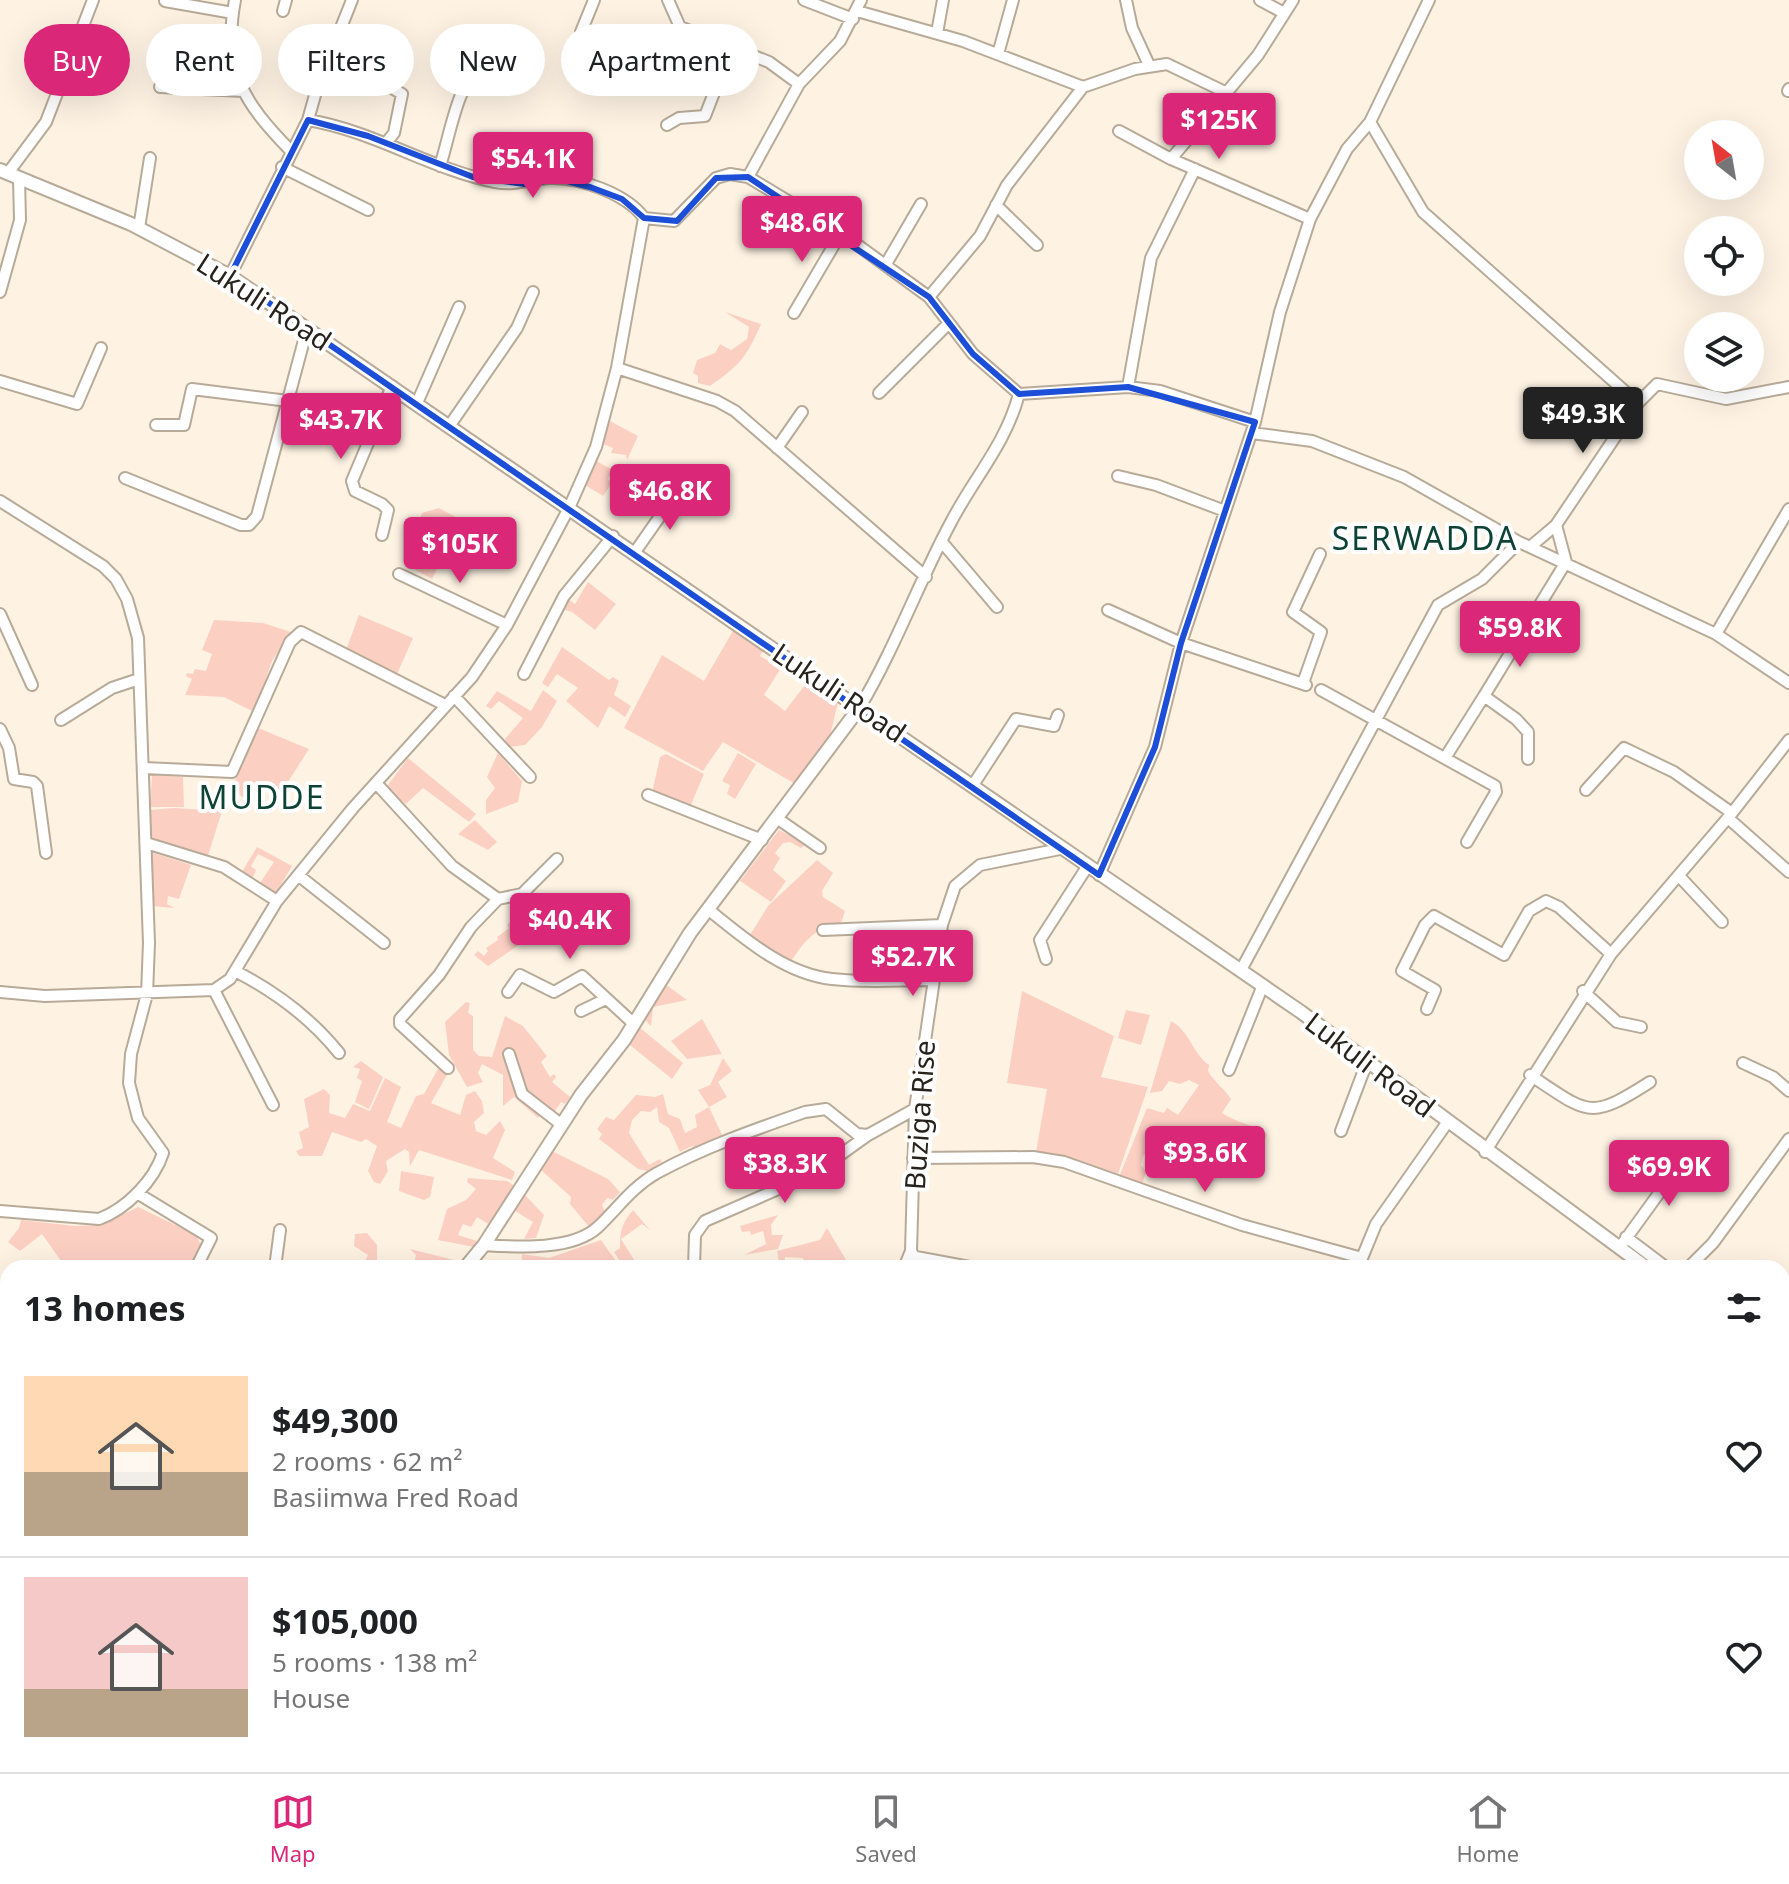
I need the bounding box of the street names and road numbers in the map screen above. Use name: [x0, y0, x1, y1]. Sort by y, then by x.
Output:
street label: Lukuli Road: [190, 243, 339, 359]
street label: Lukuli Road: [765, 634, 914, 751]
street label: Lukuli Road: [1298, 1003, 1443, 1125]
street label: Buziga Rise: [895, 1039, 943, 1191]

